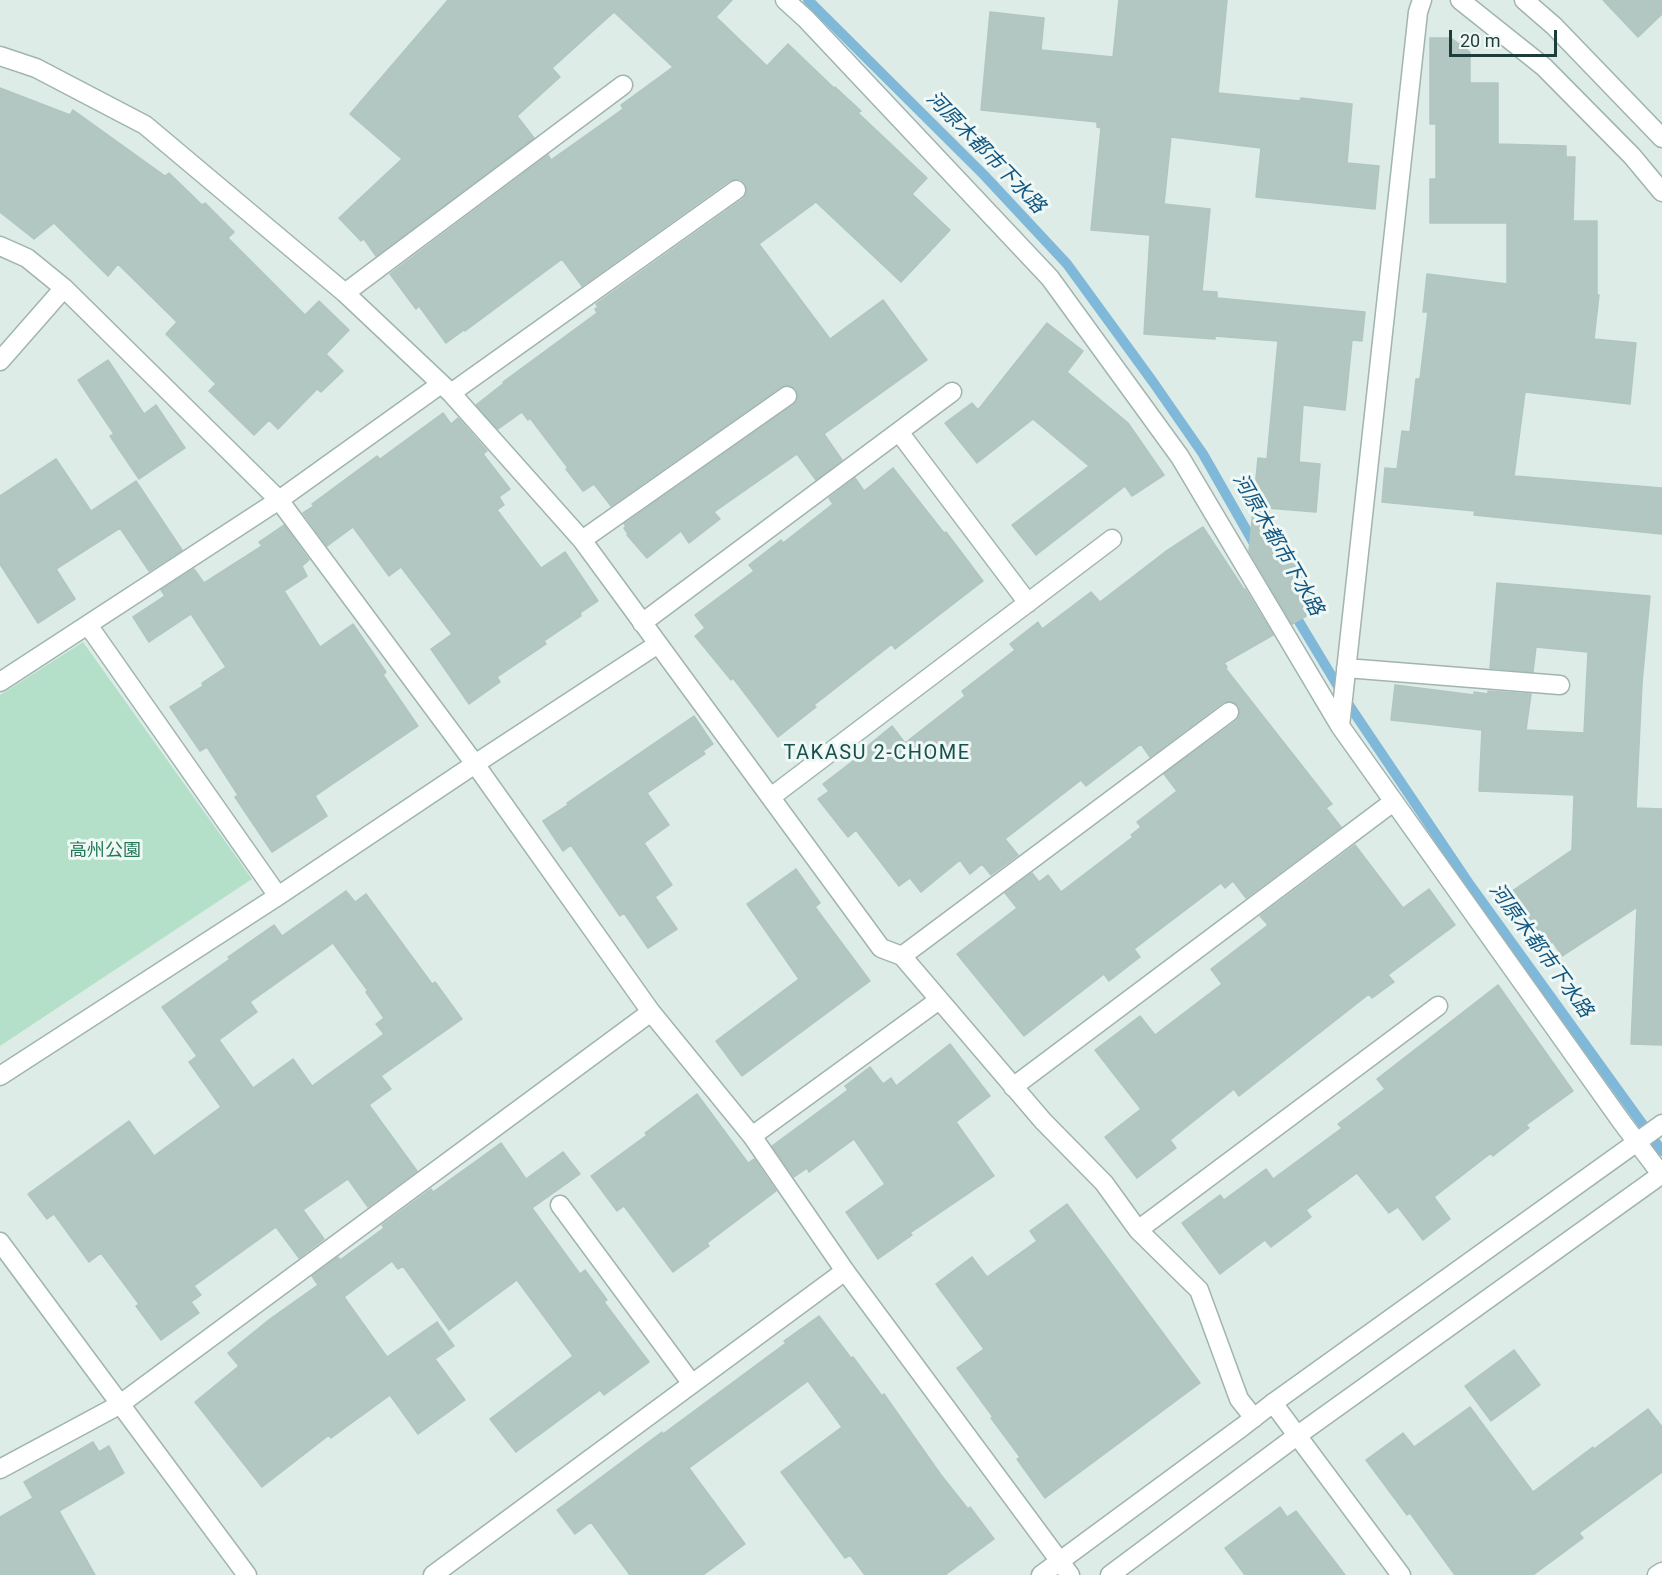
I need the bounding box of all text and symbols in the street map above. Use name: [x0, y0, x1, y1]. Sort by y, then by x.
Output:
scale bar: [1452, 18, 1560, 56]
text: 20 m: [1460, 30, 1500, 51]
water label: 河原木都市下水路: [921, 87, 1049, 219]
water label: 河原木都市下水路: [1227, 470, 1327, 620]
district label: TAKASU 2-CHOME: [783, 742, 971, 766]
park label: 高州公園: [69, 840, 141, 862]
water label: 河原木都市下水路: [1483, 879, 1597, 1023]

